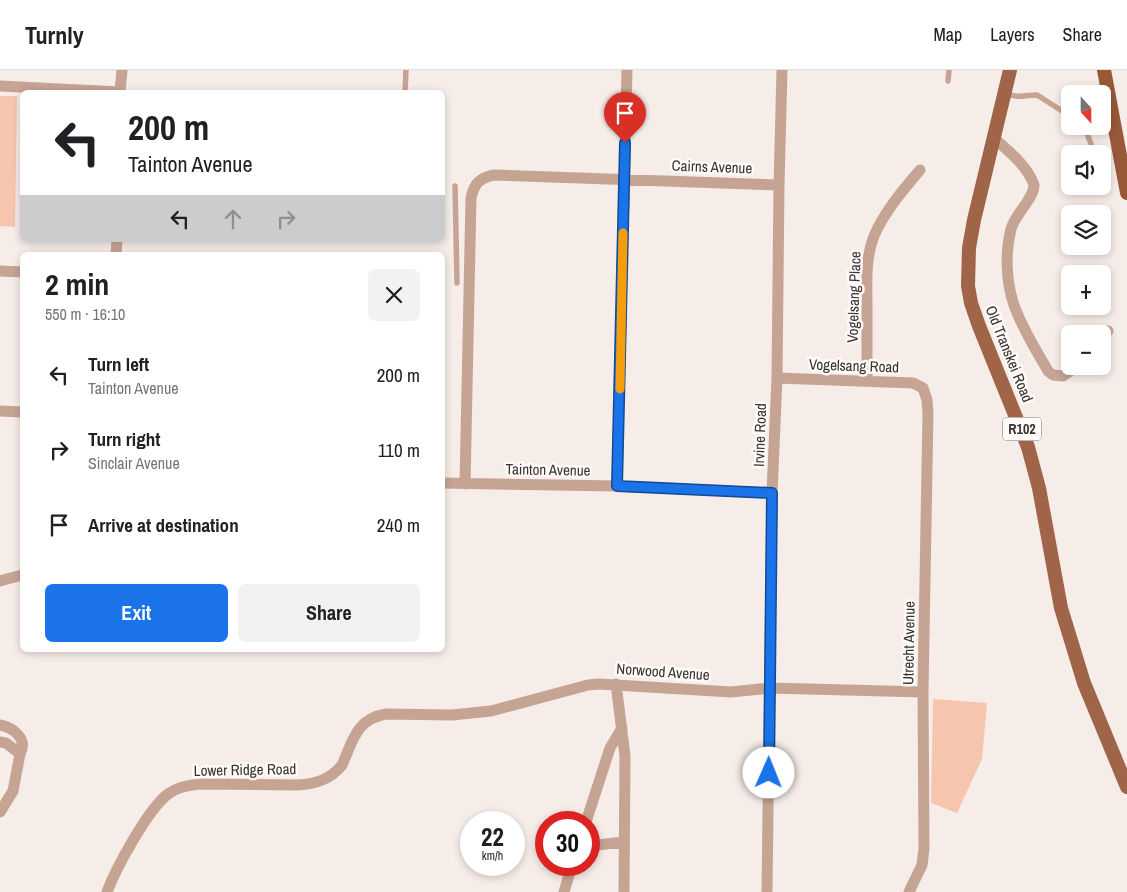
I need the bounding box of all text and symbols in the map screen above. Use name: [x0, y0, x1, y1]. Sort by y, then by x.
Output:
text: Turnly: [25, 19, 84, 51]
text: Map: [934, 22, 962, 47]
text: Layers: [990, 22, 1035, 47]
text: Share: [1063, 22, 1102, 47]
north arrow: [1061, 85, 1111, 135]
map controls: [1061, 85, 1111, 375]
pin: [604, 92, 646, 143]
icon: arrive: [611, 99, 639, 127]
text: 200 m: [128, 104, 209, 151]
icon: left: [45, 110, 110, 175]
button: sound: [1061, 145, 1111, 195]
text: Tainton Avenue: [128, 149, 252, 179]
street label: Cairns Avenue: [671, 155, 753, 178]
icon: left: [166, 205, 194, 233]
icon: ahead: [219, 205, 247, 233]
icon: right: [272, 205, 300, 233]
button: layers: [1061, 205, 1111, 255]
street label: Vogelsang Place: [841, 251, 866, 343]
text: 2 min: [45, 264, 109, 304]
button: +: [1061, 265, 1111, 315]
button: close: [368, 269, 420, 321]
street label: Old Transkei Road: [981, 302, 1038, 405]
text: 550 m · 16:10: [45, 303, 125, 325]
button: −: [1061, 325, 1111, 375]
text: Turn left: [88, 351, 149, 377]
street label: Vogelsang Road: [809, 353, 899, 378]
icon: left: [45, 361, 73, 389]
text: 200 m: [377, 362, 420, 388]
text: Tainton Avenue: [88, 377, 179, 399]
street label: Irvine Road: [748, 403, 771, 467]
road number: R102: [1003, 418, 1041, 440]
text: Turn right: [88, 426, 160, 452]
icon: right: [45, 436, 73, 464]
text: 110 m: [378, 437, 420, 463]
text: Sinclair Avenue: [88, 452, 180, 474]
street label: Tainton Avenue: [505, 458, 591, 481]
icon: arrive: [45, 511, 73, 539]
text: Arrive at destination: [88, 512, 239, 538]
text: 240 m: [377, 512, 420, 538]
button: Exit: [45, 584, 228, 642]
button: Share: [238, 584, 420, 642]
street label: Utrecht Avenue: [897, 601, 920, 685]
street label: Norwood Avenue: [616, 658, 711, 685]
position arrow: [742, 746, 794, 798]
street label: Lower Ridge Road: [194, 758, 296, 781]
speed limit sign: 30: [535, 811, 600, 876]
text: 22: [481, 820, 504, 854]
text: km/h: [482, 848, 503, 864]

